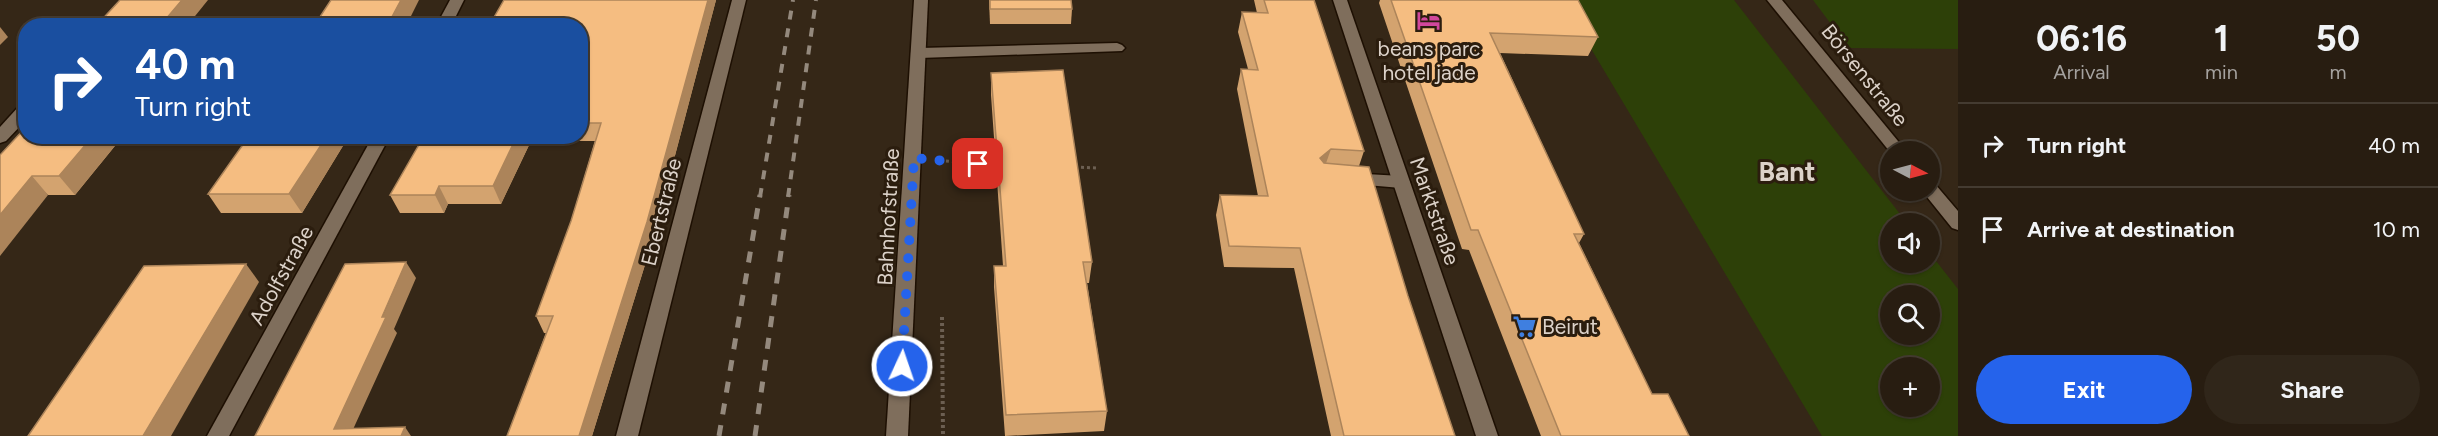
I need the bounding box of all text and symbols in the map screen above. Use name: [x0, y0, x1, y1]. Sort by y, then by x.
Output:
hotel icon: beans parc hotel jade: [1416, 7, 1442, 33]
text: 06:16: [2036, 17, 2127, 60]
text: 1: [2214, 17, 2229, 60]
text: 50: [2316, 17, 2360, 60]
street label: Börsenstraße: [1816, 19, 1914, 131]
place label: beans parc hotel jade: [1378, 36, 1480, 85]
text: 40 m: [135, 39, 235, 90]
icon: right: [36, 42, 114, 120]
text: Arrival: [2053, 60, 2110, 84]
text: min: [2205, 60, 2238, 84]
text: m: [2329, 60, 2346, 84]
text: Turn right: [135, 90, 251, 123]
icon: right: [1976, 129, 2009, 162]
text: Turn right: [2027, 132, 2126, 159]
text: 40 m: [2368, 132, 2420, 159]
pin: [952, 138, 1003, 189]
north arrow: [1880, 141, 1940, 201]
map controls: [1880, 141, 1940, 417]
icon: arrive: [961, 147, 994, 180]
street label: Bahnhofstraße: [872, 148, 904, 286]
street label: Marktstraße: [1405, 154, 1465, 268]
district label: Bant: [1758, 155, 1816, 188]
street label: Ebertstraße: [636, 156, 686, 268]
button: sound: [1880, 213, 1940, 273]
icon: arrive: [1976, 213, 2009, 246]
text: Arrive at destination: [2027, 216, 2235, 243]
text: 10 m: [2373, 216, 2420, 243]
street label: Adolfstraße: [243, 221, 319, 329]
button: search: [1880, 285, 1940, 345]
supermarket icon: Beirut: [1511, 313, 1537, 339]
place label: Beirut: [1542, 314, 1598, 339]
position arrow: [870, 334, 934, 398]
button: Exit: [1976, 355, 2192, 424]
button: Share: [2204, 355, 2420, 424]
button: +: [1880, 357, 1940, 417]

